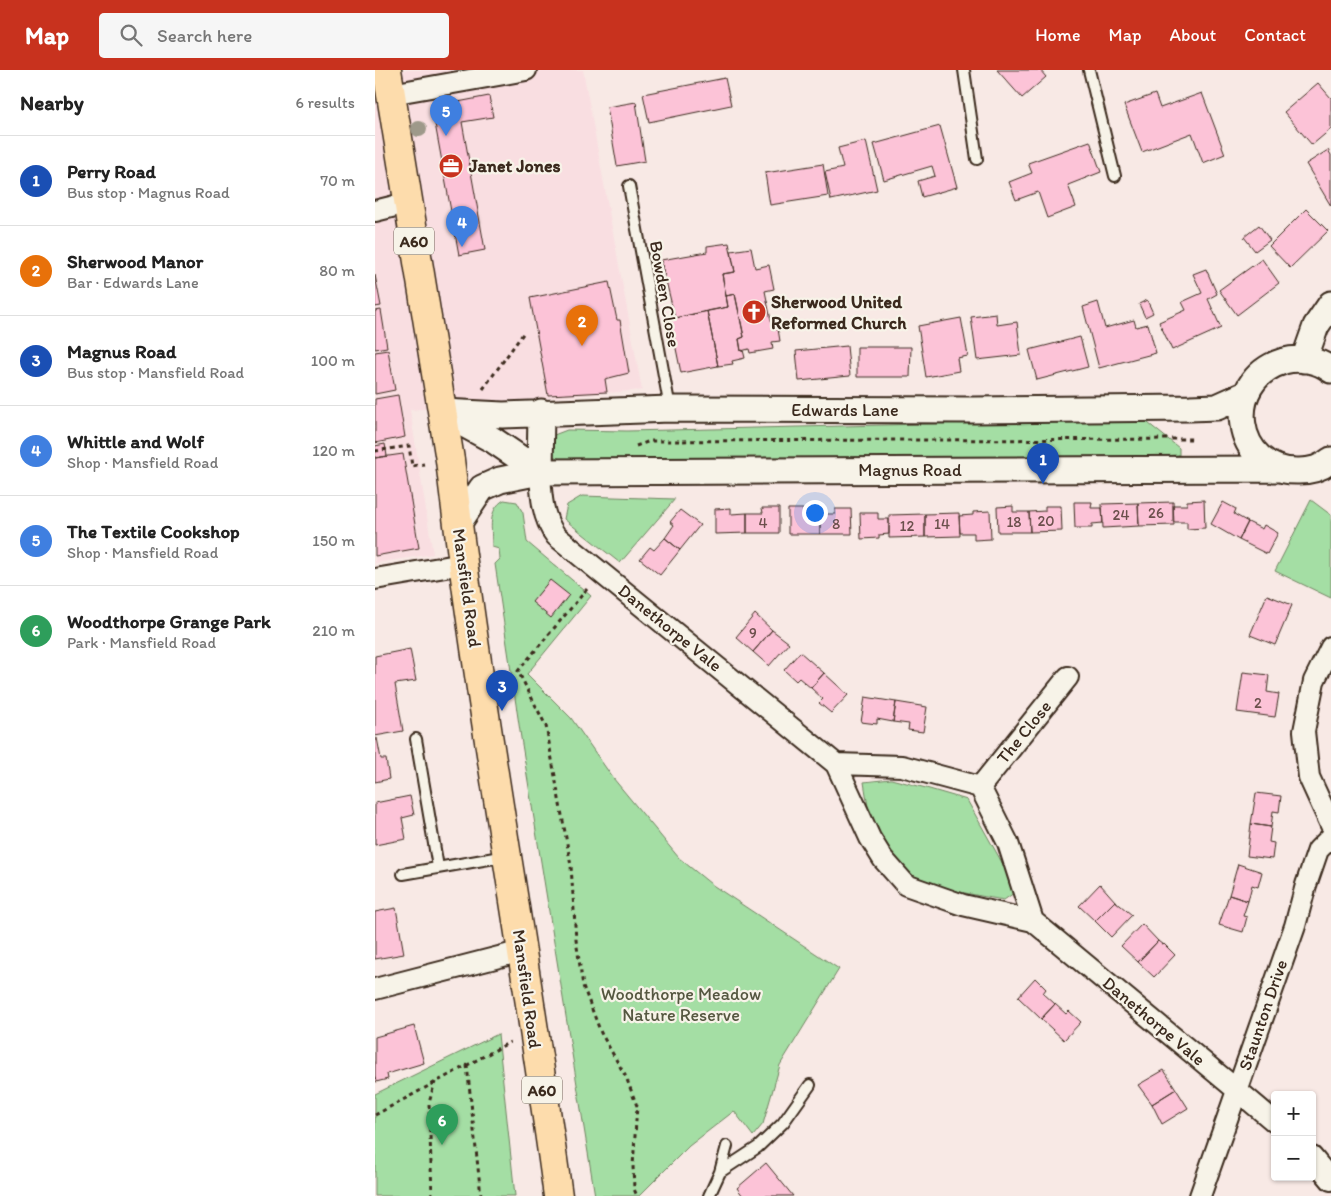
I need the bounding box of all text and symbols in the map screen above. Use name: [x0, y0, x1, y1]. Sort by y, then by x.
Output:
search box: [99, 13, 449, 58]
text: Map: [25, 21, 69, 50]
icon: search: [117, 21, 145, 49]
text: Search here: [157, 24, 252, 47]
text: Home: [1035, 24, 1081, 46]
text: Map: [1109, 24, 1142, 46]
text: About: [1170, 24, 1216, 46]
text: Contact: [1244, 24, 1306, 46]
text: Nearby: [20, 90, 84, 115]
text: 6 results: [295, 93, 355, 112]
pin: 5: [430, 95, 462, 136]
office icon: Janet Jones: [438, 153, 464, 179]
place label: Janet Jones: [468, 155, 561, 177]
text: Perry Road: [67, 160, 156, 183]
text: 1: [32, 171, 40, 190]
text: 70 m: [320, 171, 355, 190]
text: Bus stop · Magnus Road: [67, 183, 230, 202]
pin: 4: [446, 206, 478, 247]
road number: A60: [394, 228, 434, 255]
street label: Bowden Close: [645, 239, 685, 349]
text: Sherwood Manor: [67, 250, 203, 273]
text: 2: [32, 261, 40, 280]
text: 80 m: [319, 261, 355, 280]
text: Bar · Edwards Lane: [67, 273, 199, 292]
place label: Sherwood United Reformed Church: [771, 291, 907, 334]
church icon: Sherwood United Reformed Church: [741, 299, 767, 325]
pin: 2: [566, 305, 598, 346]
text: Magnus Road: [67, 340, 176, 363]
text: 3: [32, 351, 40, 370]
text: 100 m: [311, 351, 355, 370]
text: Bus stop · Mansfield Road: [67, 363, 244, 382]
street label: Edwards Lane: [791, 399, 899, 421]
text: Whittle and Wolf: [67, 430, 204, 453]
text: 4: [31, 441, 41, 460]
text: 120 m: [312, 441, 355, 460]
pin: 1: [1027, 443, 1059, 484]
text: Shop · Mansfield Road: [67, 453, 218, 472]
street label: Magnus Road: [858, 459, 962, 481]
your location: [802, 500, 828, 526]
house number: 26: [1148, 504, 1164, 522]
house number: 24: [1113, 506, 1129, 524]
house number: 20: [1037, 512, 1055, 530]
house number: 18: [1006, 513, 1022, 531]
house number: 4: [758, 514, 768, 532]
house number: 8: [832, 515, 840, 533]
house number: 14: [934, 515, 950, 533]
house number: 12: [900, 517, 915, 535]
text: The Textile Cookshop: [67, 520, 240, 543]
street label: Mansfield Road: [448, 527, 486, 649]
text: 5: [32, 531, 40, 550]
text: 150 m: [312, 531, 355, 550]
text: Shop · Mansfield Road: [67, 543, 218, 562]
street label: Danethorpe Vale: [614, 579, 726, 677]
text: Woodthorpe Grange Park: [67, 610, 271, 633]
text: 6: [32, 621, 40, 640]
text: 210 m: [312, 621, 355, 640]
house number: 9: [749, 624, 757, 642]
text: Park · Mansfield Road: [67, 633, 216, 652]
pin: 3: [486, 670, 518, 711]
house number: 2: [1254, 694, 1262, 712]
street label: The Close: [992, 696, 1056, 768]
street label: Mansfield Road: [508, 928, 546, 1050]
street label: Staunton Drive: [1234, 957, 1292, 1073]
street label: Danethorpe Vale: [1098, 972, 1210, 1070]
park label: Woodthorpe Meadow Nature Reserve: [601, 983, 761, 1026]
road number: A60: [522, 1076, 562, 1104]
map controls: [1271, 1091, 1316, 1181]
button: +: [1271, 1091, 1316, 1136]
pin: 6: [426, 1104, 458, 1145]
button: −: [1271, 1136, 1316, 1181]

